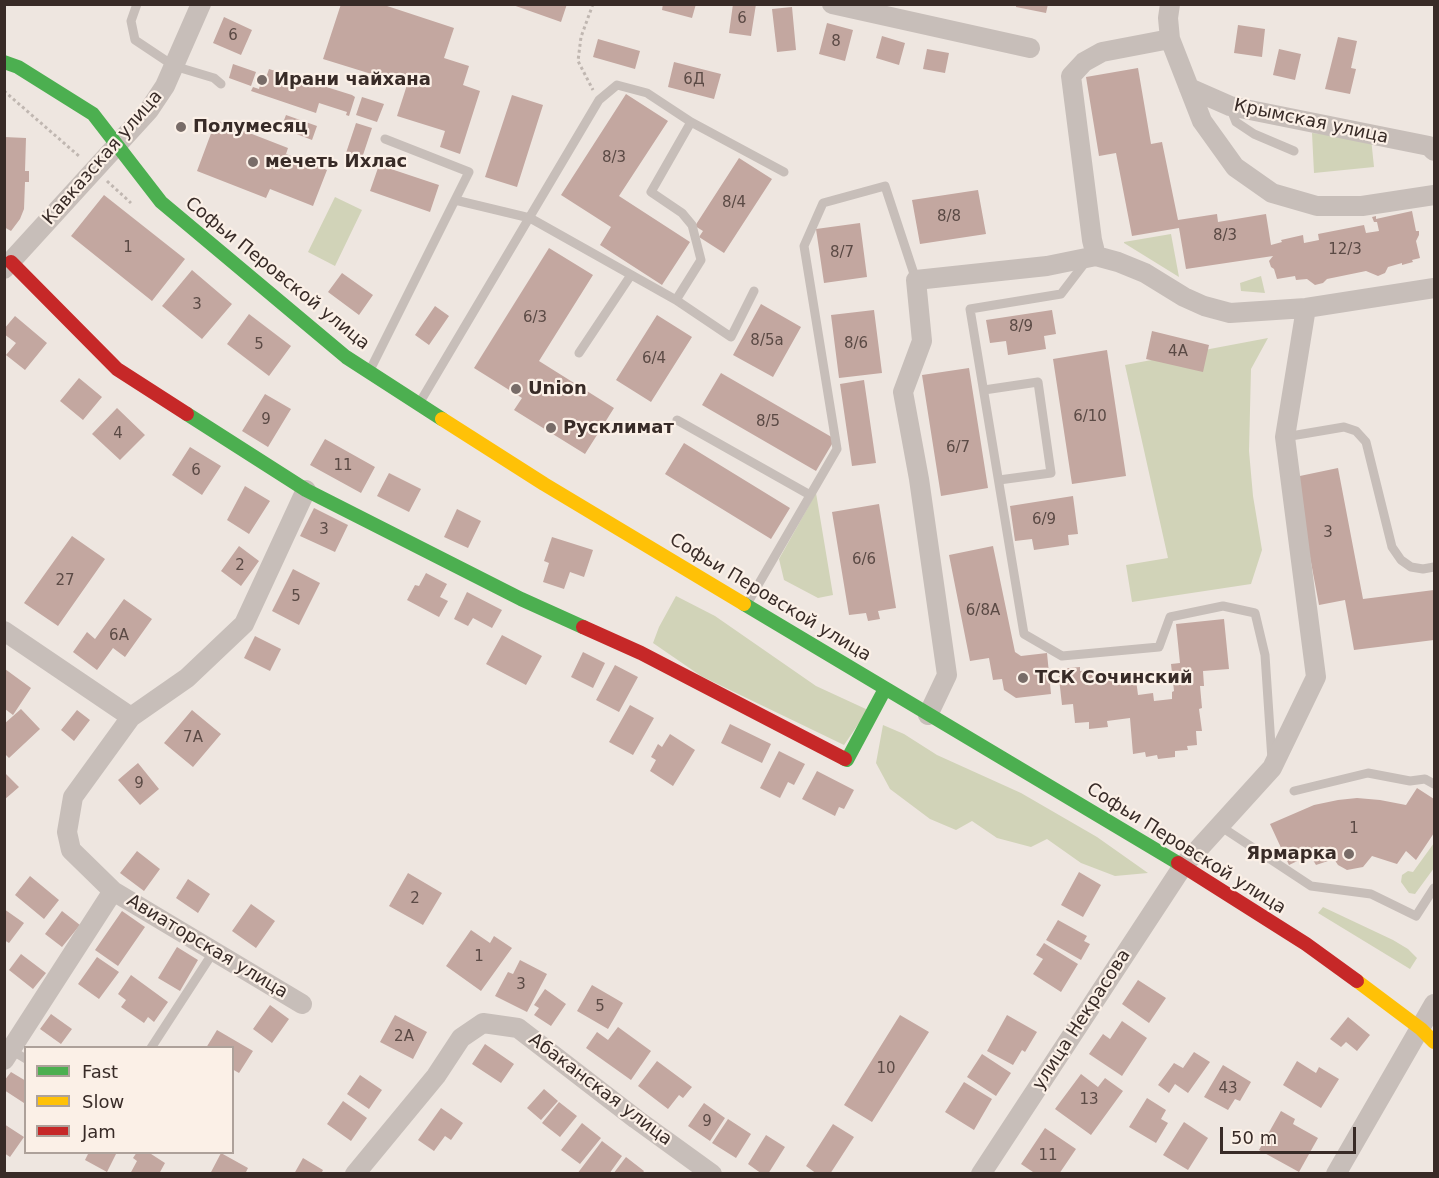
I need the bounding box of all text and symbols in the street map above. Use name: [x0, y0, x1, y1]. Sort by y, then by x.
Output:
house number: 6: [737, 10, 747, 28]
house number: 6: [228, 27, 238, 45]
house number: 8: [831, 33, 841, 51]
place label: Ирани чайхана: [274, 69, 431, 91]
house number: 6Д: [683, 71, 705, 89]
marker: Ирани чайхана: [255, 73, 269, 87]
street label: Кавказская улица: [39, 86, 167, 230]
street label: Крымская улица: [1232, 95, 1390, 149]
place label: Полумесяц: [193, 116, 308, 138]
marker: Полумесяц: [174, 120, 188, 134]
house number: 8/3: [602, 149, 626, 167]
place label: мечеть Ихлас: [265, 151, 407, 173]
marker: мечеть Ихлас: [246, 155, 260, 169]
street label: Софьи Перовской улица: [180, 193, 374, 355]
house number: 8/4: [722, 194, 746, 212]
house number: 8/8: [937, 208, 961, 226]
house number: 8/3: [1213, 227, 1237, 245]
house number: 1: [123, 239, 133, 257]
house number: 12/3: [1328, 241, 1362, 259]
house number: 8/7: [830, 244, 854, 262]
house number: 3: [192, 296, 202, 314]
house number: 6/3: [523, 309, 547, 327]
house number: 8/9: [1009, 318, 1033, 336]
house number: 8/5а: [750, 332, 784, 350]
house number: 8/6: [844, 335, 868, 353]
house number: 5: [254, 336, 264, 354]
house number: 4А: [1168, 343, 1188, 361]
house number: 6/4: [642, 350, 666, 368]
place label: Union: [528, 378, 587, 400]
marker: Union: [509, 382, 523, 396]
house number: 6/10: [1073, 408, 1107, 426]
house number: 9: [261, 411, 271, 429]
house number: 8/5: [756, 413, 780, 431]
place label: Русклимат: [563, 417, 674, 439]
marker: Русклимат: [544, 421, 558, 435]
house number: 4: [113, 425, 123, 443]
house number: 6/7: [946, 439, 970, 457]
house number: 11: [333, 457, 353, 475]
house number: 6: [191, 462, 201, 480]
house number: 6/9: [1032, 511, 1056, 529]
house number: 3: [319, 521, 329, 539]
house number: 3: [1323, 524, 1333, 542]
street label: Софьи Перовской улица: [665, 529, 875, 667]
house number: 6/6: [852, 551, 876, 569]
house number: 2: [235, 557, 245, 575]
house number: 27: [55, 572, 75, 590]
house number: 5: [291, 588, 301, 606]
house number: 6/8А: [966, 602, 1000, 620]
house number: 6А: [109, 627, 129, 645]
place label: ТСК Сочинский: [1035, 667, 1193, 689]
marker: ТСК Сочинский: [1016, 671, 1030, 685]
house number: 7А: [183, 729, 203, 747]
house number: 9: [134, 775, 144, 793]
street label: Софьи Перовской улица: [1082, 779, 1290, 919]
house number: 1: [1349, 820, 1359, 838]
place label: Ярмарка: [1246, 843, 1337, 865]
marker: Ярмарка: [1342, 847, 1356, 861]
street label: Авиаторская улица: [123, 890, 291, 1004]
house number: 2: [410, 890, 420, 908]
street label: улица Некрасова: [1028, 946, 1136, 1094]
house number: 1: [474, 948, 484, 966]
house number: 3: [516, 976, 526, 994]
house number: 5: [595, 998, 605, 1016]
house number: 2А: [394, 1028, 414, 1046]
street label: Абаканская улица: [524, 1029, 676, 1151]
legend: [24, 1046, 234, 1154]
house number: 10: [876, 1060, 896, 1078]
text: Fast: [82, 1061, 118, 1082]
house number: 43: [1218, 1080, 1238, 1098]
text: Slow: [82, 1091, 124, 1112]
house number: 13: [1079, 1091, 1099, 1109]
house number: 9: [702, 1113, 712, 1131]
scale bar: [1223, 1115, 1360, 1153]
text: Jam: [82, 1121, 116, 1142]
text: 50 m: [1231, 1127, 1277, 1148]
house number: 11: [1038, 1147, 1058, 1165]

